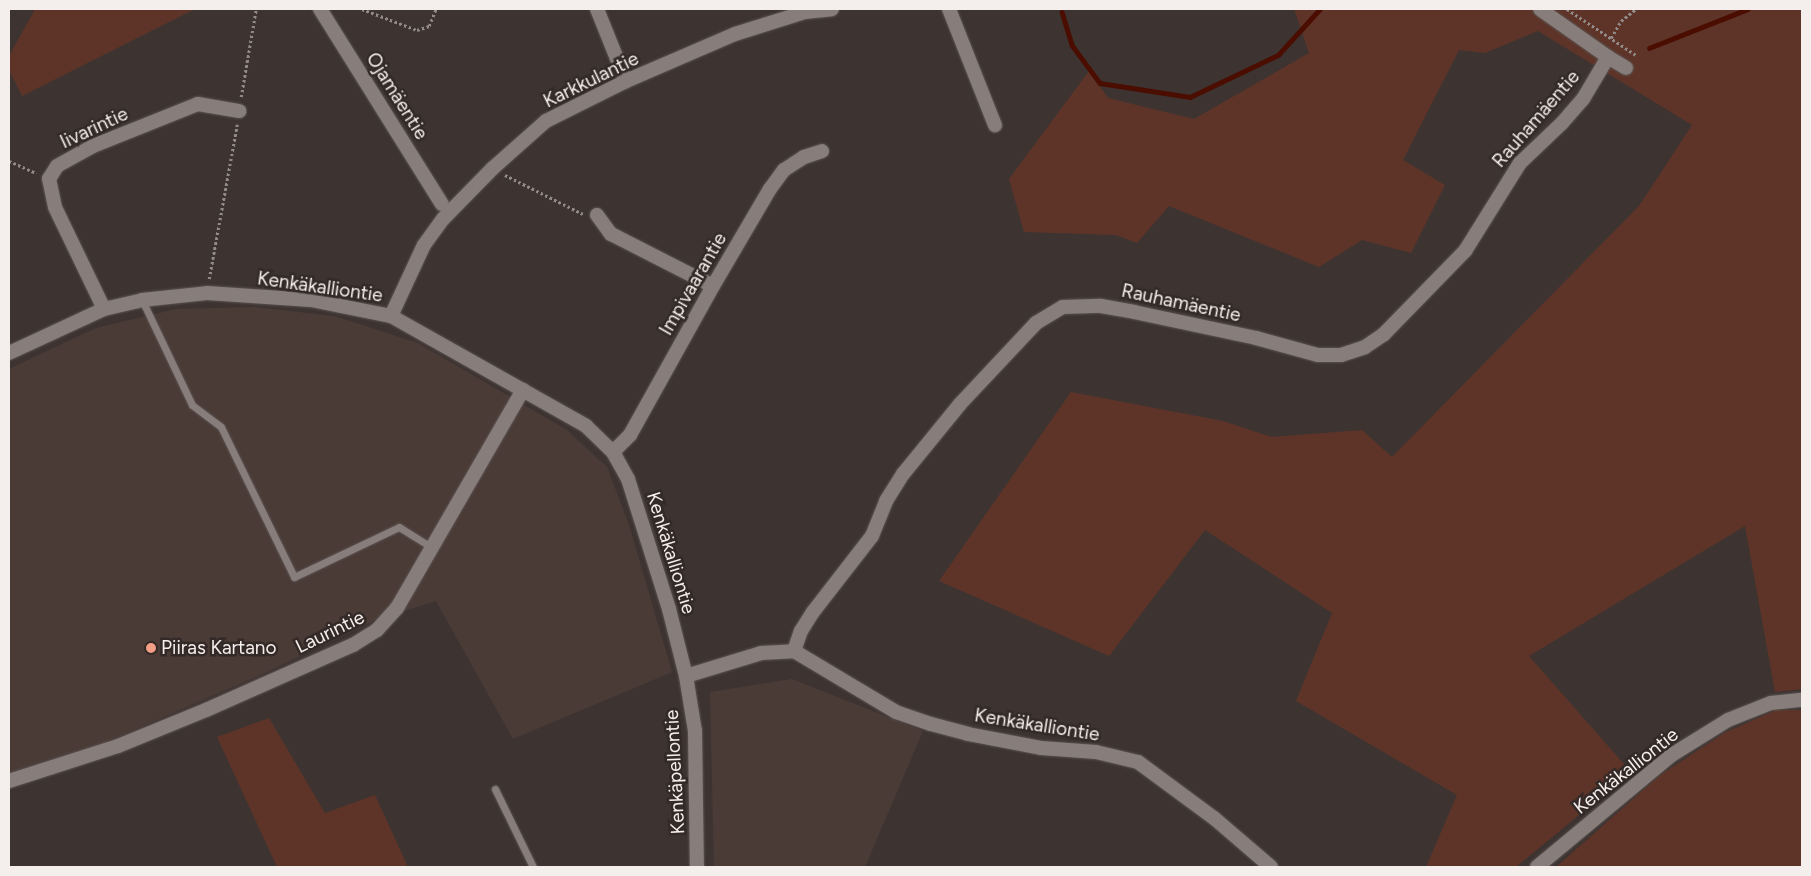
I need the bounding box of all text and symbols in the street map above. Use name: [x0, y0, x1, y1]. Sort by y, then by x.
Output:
street label: Karkkulantie: [540, 47, 642, 113]
street label: Ojamäentie: [361, 48, 433, 144]
street label: Rauhamäentie: [1488, 66, 1584, 172]
street label: Iivarintie: [56, 102, 132, 154]
street label: Impivaarantie: [654, 229, 732, 339]
street label: Kenkäkalliontie: [256, 267, 384, 307]
street label: Rauhamäentie: [1119, 279, 1243, 327]
street label: Kenkäkalliontie: [642, 489, 700, 617]
street label: Laurintie: [292, 606, 368, 658]
place label: Piiras Kartano: [161, 637, 276, 659]
marker: Piiras Kartano: [145, 642, 157, 654]
street label: Kenkäkalliontie: [973, 704, 1101, 746]
street label: Kenkäpellontie: [660, 709, 690, 835]
street label: Kenkäkalliontie: [1569, 723, 1683, 819]

